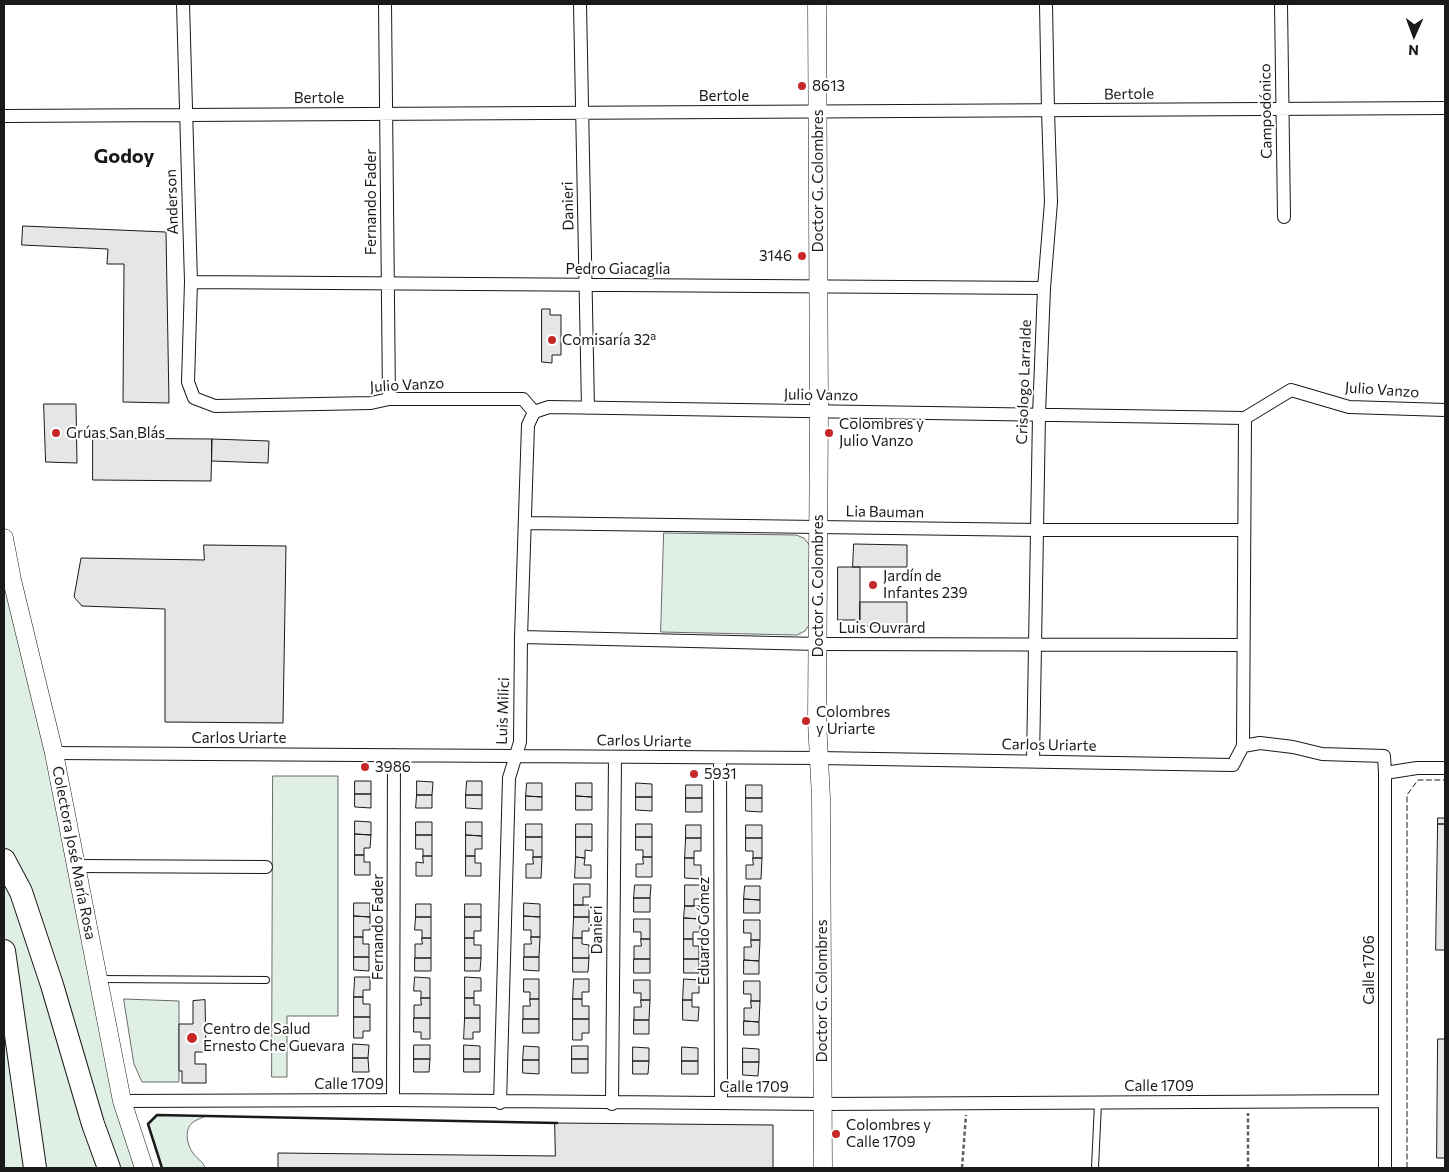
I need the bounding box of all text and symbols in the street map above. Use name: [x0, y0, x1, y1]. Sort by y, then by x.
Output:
north arrow: [1389, 10, 1439, 60]
text: N: [1408, 42, 1419, 59]
street label: Campodónico: [1256, 63, 1276, 159]
place label: 8613: [812, 77, 845, 95]
marker: 8613: [796, 80, 808, 92]
street label: Bertole: [1104, 85, 1154, 103]
street label: Bertole: [699, 87, 749, 105]
street label: Bertole: [294, 89, 344, 107]
street label: Doctor G. Colombres: [809, 109, 827, 253]
district label: Godoy: [94, 144, 154, 168]
street label: Fernando Fader: [362, 149, 380, 255]
street label: Anderson: [162, 169, 182, 235]
street label: Danieri: [559, 181, 577, 231]
place label: 3146: [759, 247, 792, 265]
marker: 3146: [796, 250, 808, 262]
street label: Pedro Giacaglia: [566, 260, 670, 278]
street label: Crisologo Larralde: [1013, 319, 1035, 445]
place label: Comisaría 32ª: [562, 331, 656, 349]
marker: Comisaría 32ª: [546, 334, 558, 346]
street label: Julio Vanzo: [369, 374, 445, 396]
street label: Julio Vanzo: [1344, 378, 1420, 402]
street label: Julio Vanzo: [784, 385, 858, 405]
place label: Colombres y Julio Vanzo: [839, 415, 924, 450]
place label: Grúas San Blás: [66, 424, 165, 442]
marker: Grúas San Blás: [50, 427, 62, 439]
marker: Colombres y Julio Vanzo: [823, 427, 835, 439]
street label: Lia Bauman: [846, 502, 924, 522]
street label: Doctor G. Colombres: [809, 514, 827, 658]
place label: Jardín de Infantes 239: [883, 567, 968, 602]
marker: Jardín de Infantes 239: [867, 579, 879, 591]
street label: Luis Ouvrard: [839, 619, 925, 637]
street label: Luis Milici: [493, 677, 513, 745]
place label: Colombres y Uriarte: [816, 703, 890, 738]
marker: Colombres y Uriarte: [800, 715, 812, 727]
street label: Carlos Uriarte: [191, 729, 287, 747]
street label: Carlos Uriarte: [596, 731, 692, 751]
street label: Carlos Uriarte: [1001, 735, 1097, 755]
place label: 3986: [375, 758, 411, 776]
marker: 3986: [359, 761, 371, 773]
street label: Colectora José María Rosa: [48, 765, 100, 941]
place label: 5931: [704, 765, 737, 783]
marker: 5931: [688, 768, 700, 780]
street label: Fernando Fader: [369, 874, 387, 980]
street label: Eduardo Gómez: [695, 877, 713, 985]
street label: Danieri: [588, 905, 606, 955]
street label: Doctor G. Colombres: [813, 919, 831, 1063]
street label: Calle 1706: [1360, 935, 1378, 1005]
place label: Centro de Salud Ernesto Che Guevara: [203, 1020, 345, 1055]
marker: Centro de Salud Ernesto Che Guevara: [185, 1031, 199, 1045]
street label: Calle 1709: [314, 1075, 384, 1093]
street label: Calle 1709: [1124, 1077, 1194, 1095]
street label: Calle 1709: [719, 1078, 789, 1096]
place label: Colombres y Calle 1709: [846, 1116, 931, 1151]
marker: Colombres y Calle 1709: [830, 1128, 842, 1140]

